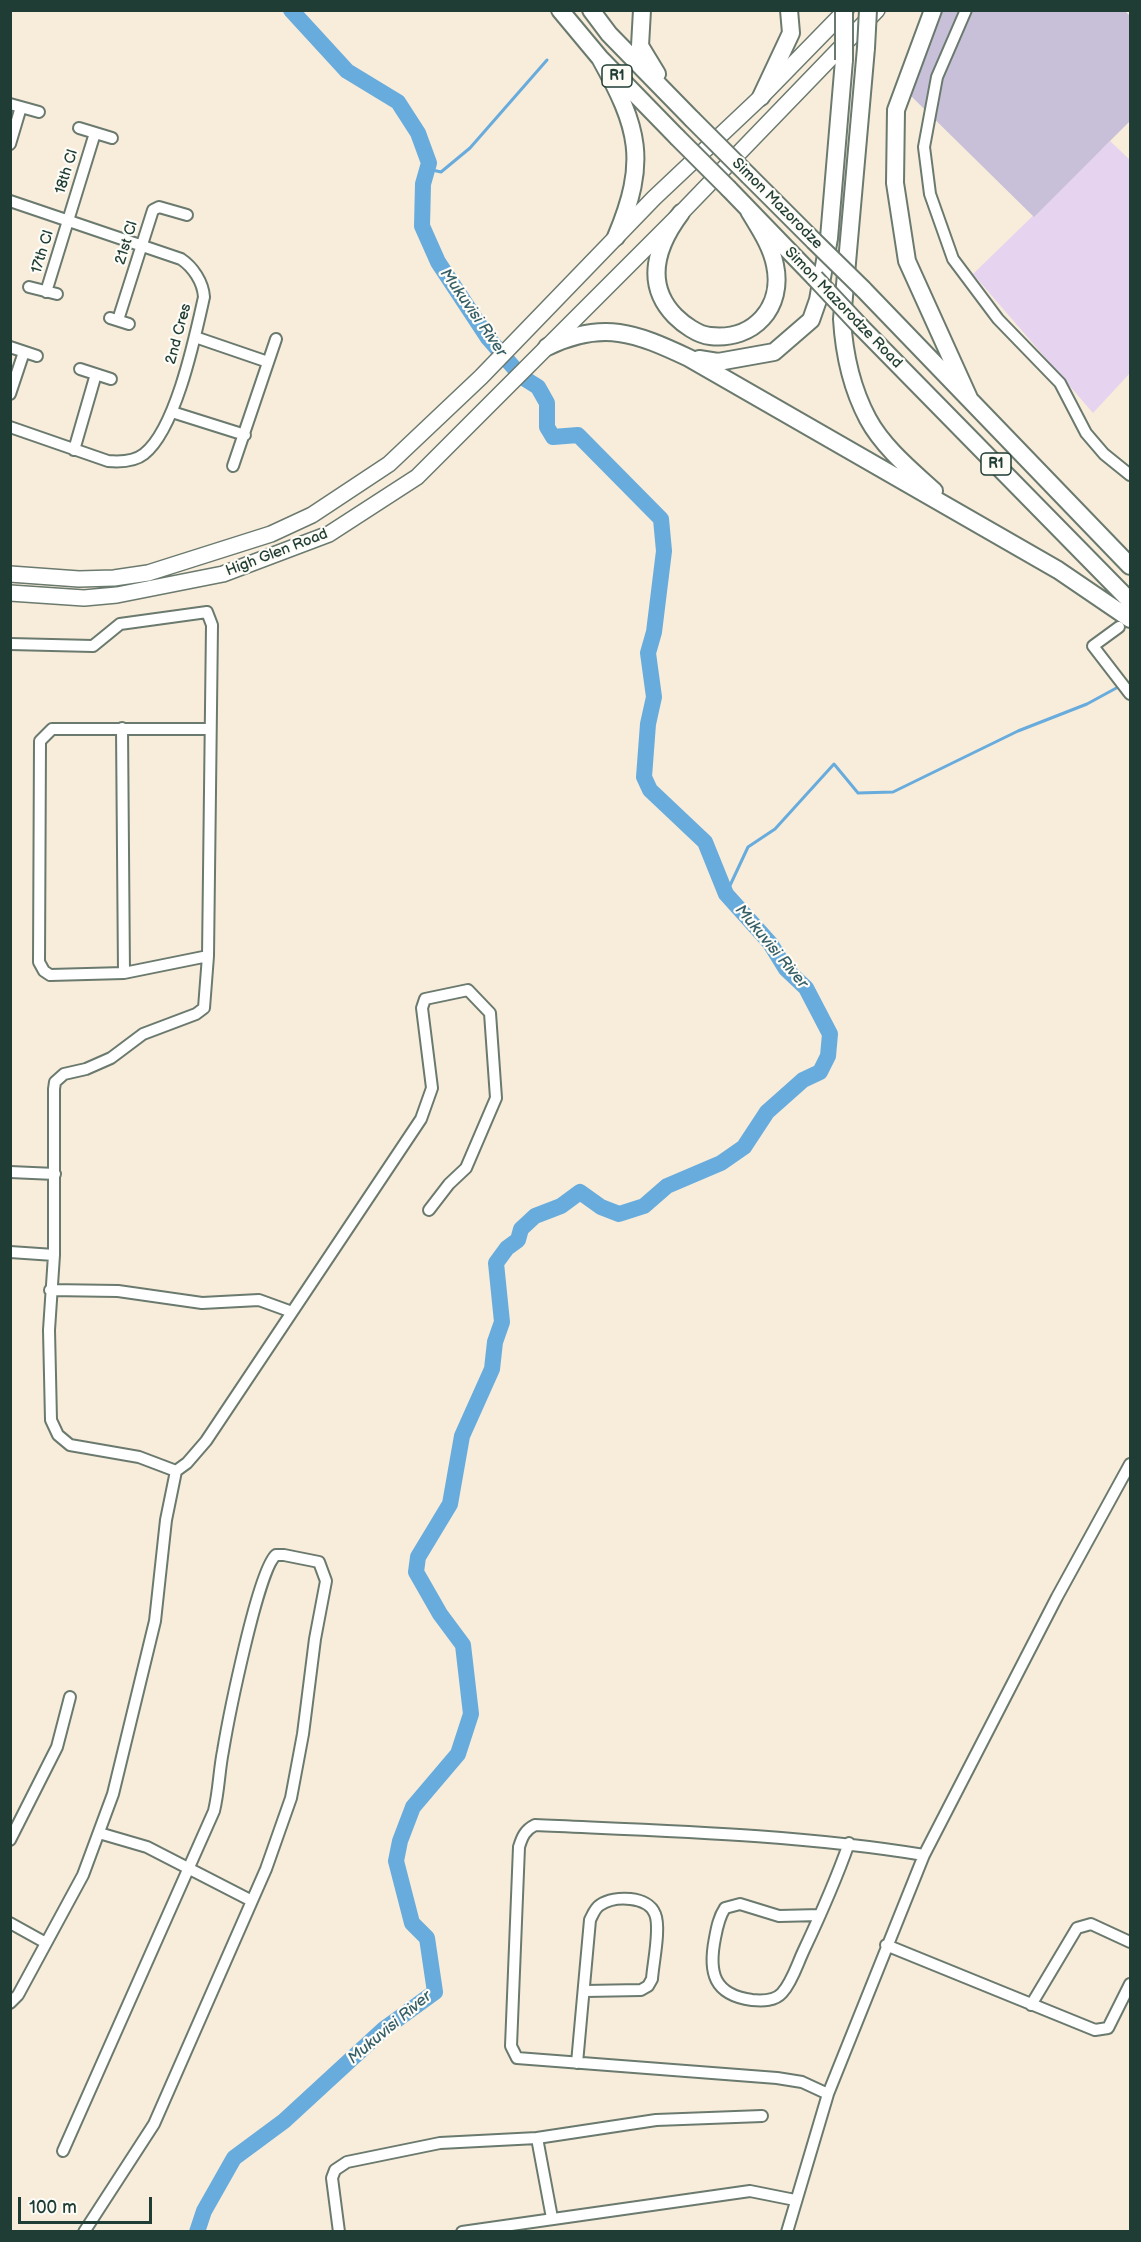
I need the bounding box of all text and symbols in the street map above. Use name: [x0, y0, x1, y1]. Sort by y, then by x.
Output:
road number: R1: [602, 65, 632, 87]
street label: 18th Cl: [52, 148, 82, 196]
street label: Simon Mazorodze: [728, 155, 826, 253]
street label: 21st Cl: [112, 219, 142, 267]
street label: 17th Cl: [28, 228, 58, 276]
street label: Simon Mazorodze Road: [780, 244, 906, 372]
water label: Mukuvisi River: [435, 265, 511, 361]
street label: 2nd Cres: [162, 302, 196, 366]
road number: R1: [981, 453, 1011, 475]
street label: High Glen Road: [224, 525, 330, 581]
water label: Mukuvisi River: [730, 901, 812, 993]
water label: Mukuvisi River: [344, 1987, 436, 2069]
scale bar: [21, 2185, 154, 2223]
text: 100 m: [29, 2197, 77, 2218]

